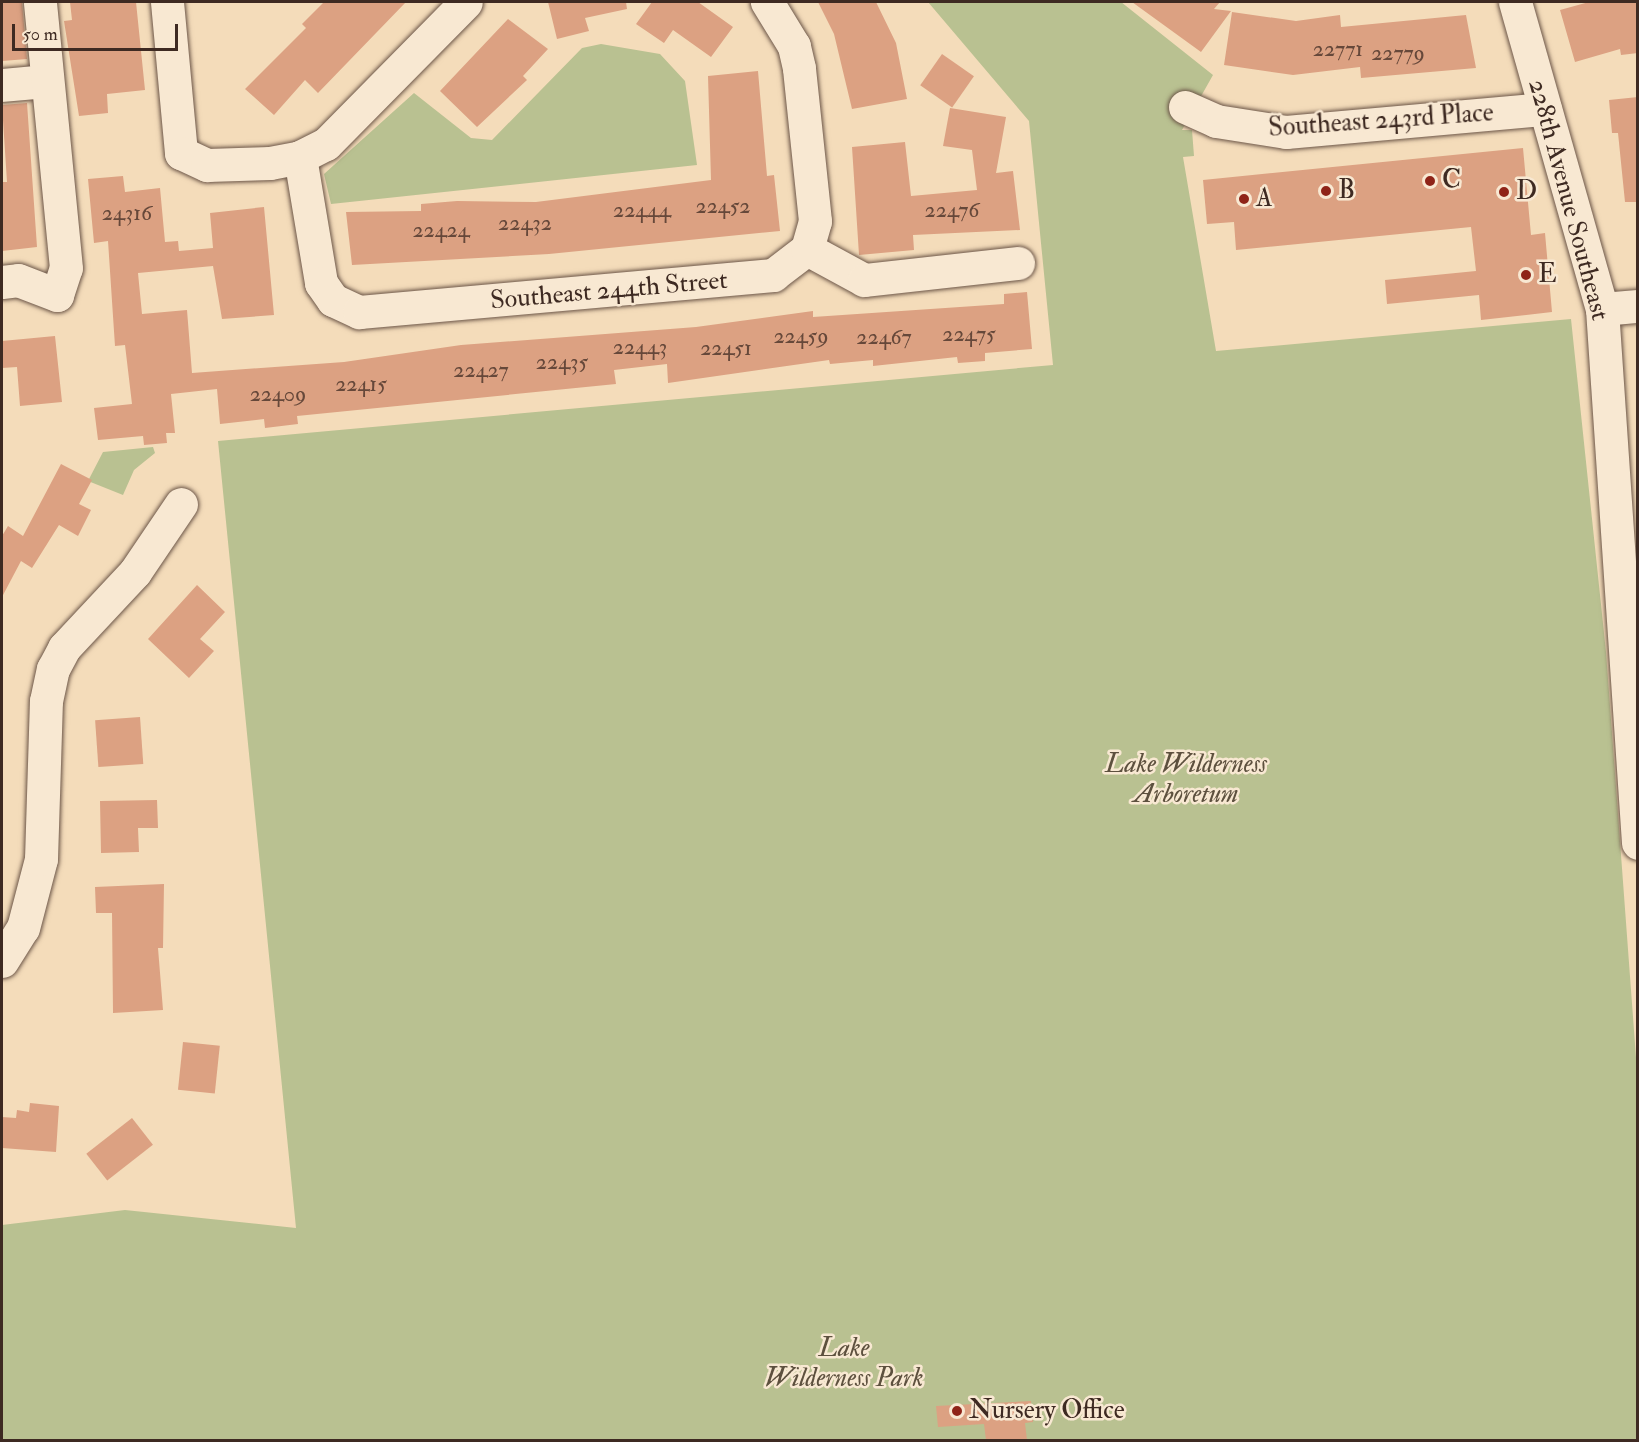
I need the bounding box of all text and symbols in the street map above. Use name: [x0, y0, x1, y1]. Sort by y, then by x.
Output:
scale bar: [15, 12, 182, 50]
text: 50 m: [23, 23, 58, 46]
house number: 22771: [1313, 37, 1363, 63]
house number: 22779: [1371, 41, 1425, 67]
street label: 228th Avenue Southeast: [1521, 76, 1615, 324]
street label: Southeast 243rd Place: [1267, 98, 1495, 144]
place label: C: [1442, 165, 1461, 197]
marker: C: [1423, 174, 1437, 188]
place label: B: [1338, 175, 1355, 207]
place label: D: [1516, 176, 1537, 208]
place label: A: [1256, 183, 1273, 215]
marker: B: [1319, 184, 1333, 198]
marker: D: [1497, 185, 1511, 199]
marker: A: [1237, 192, 1251, 206]
house number: 22452: [696, 194, 750, 220]
house number: 22444: [613, 198, 671, 224]
house number: 22476: [925, 198, 979, 224]
house number: 24316: [102, 201, 152, 227]
house number: 22432: [498, 211, 552, 237]
house number: 22424: [412, 218, 470, 244]
place label: E: [1538, 259, 1557, 291]
street label: Southeast 244th Street: [489, 265, 729, 317]
marker: E: [1519, 268, 1533, 282]
house number: 22475: [942, 322, 996, 348]
house number: 22459: [773, 324, 829, 350]
house number: 22467: [856, 325, 912, 351]
house number: 22443: [613, 335, 667, 361]
house number: 22451: [700, 336, 752, 362]
house number: 22435: [536, 350, 588, 376]
house number: 22427: [453, 358, 509, 384]
house number: 22415: [335, 372, 387, 398]
house number: 22409: [250, 382, 306, 408]
park label: Lake Wilderness Arboretum: [1105, 749, 1267, 810]
park label: Lake Wilderness Park: [765, 1333, 923, 1394]
place label: Nursery Office: [969, 1395, 1125, 1427]
marker: Nursery Office: [950, 1404, 964, 1418]

